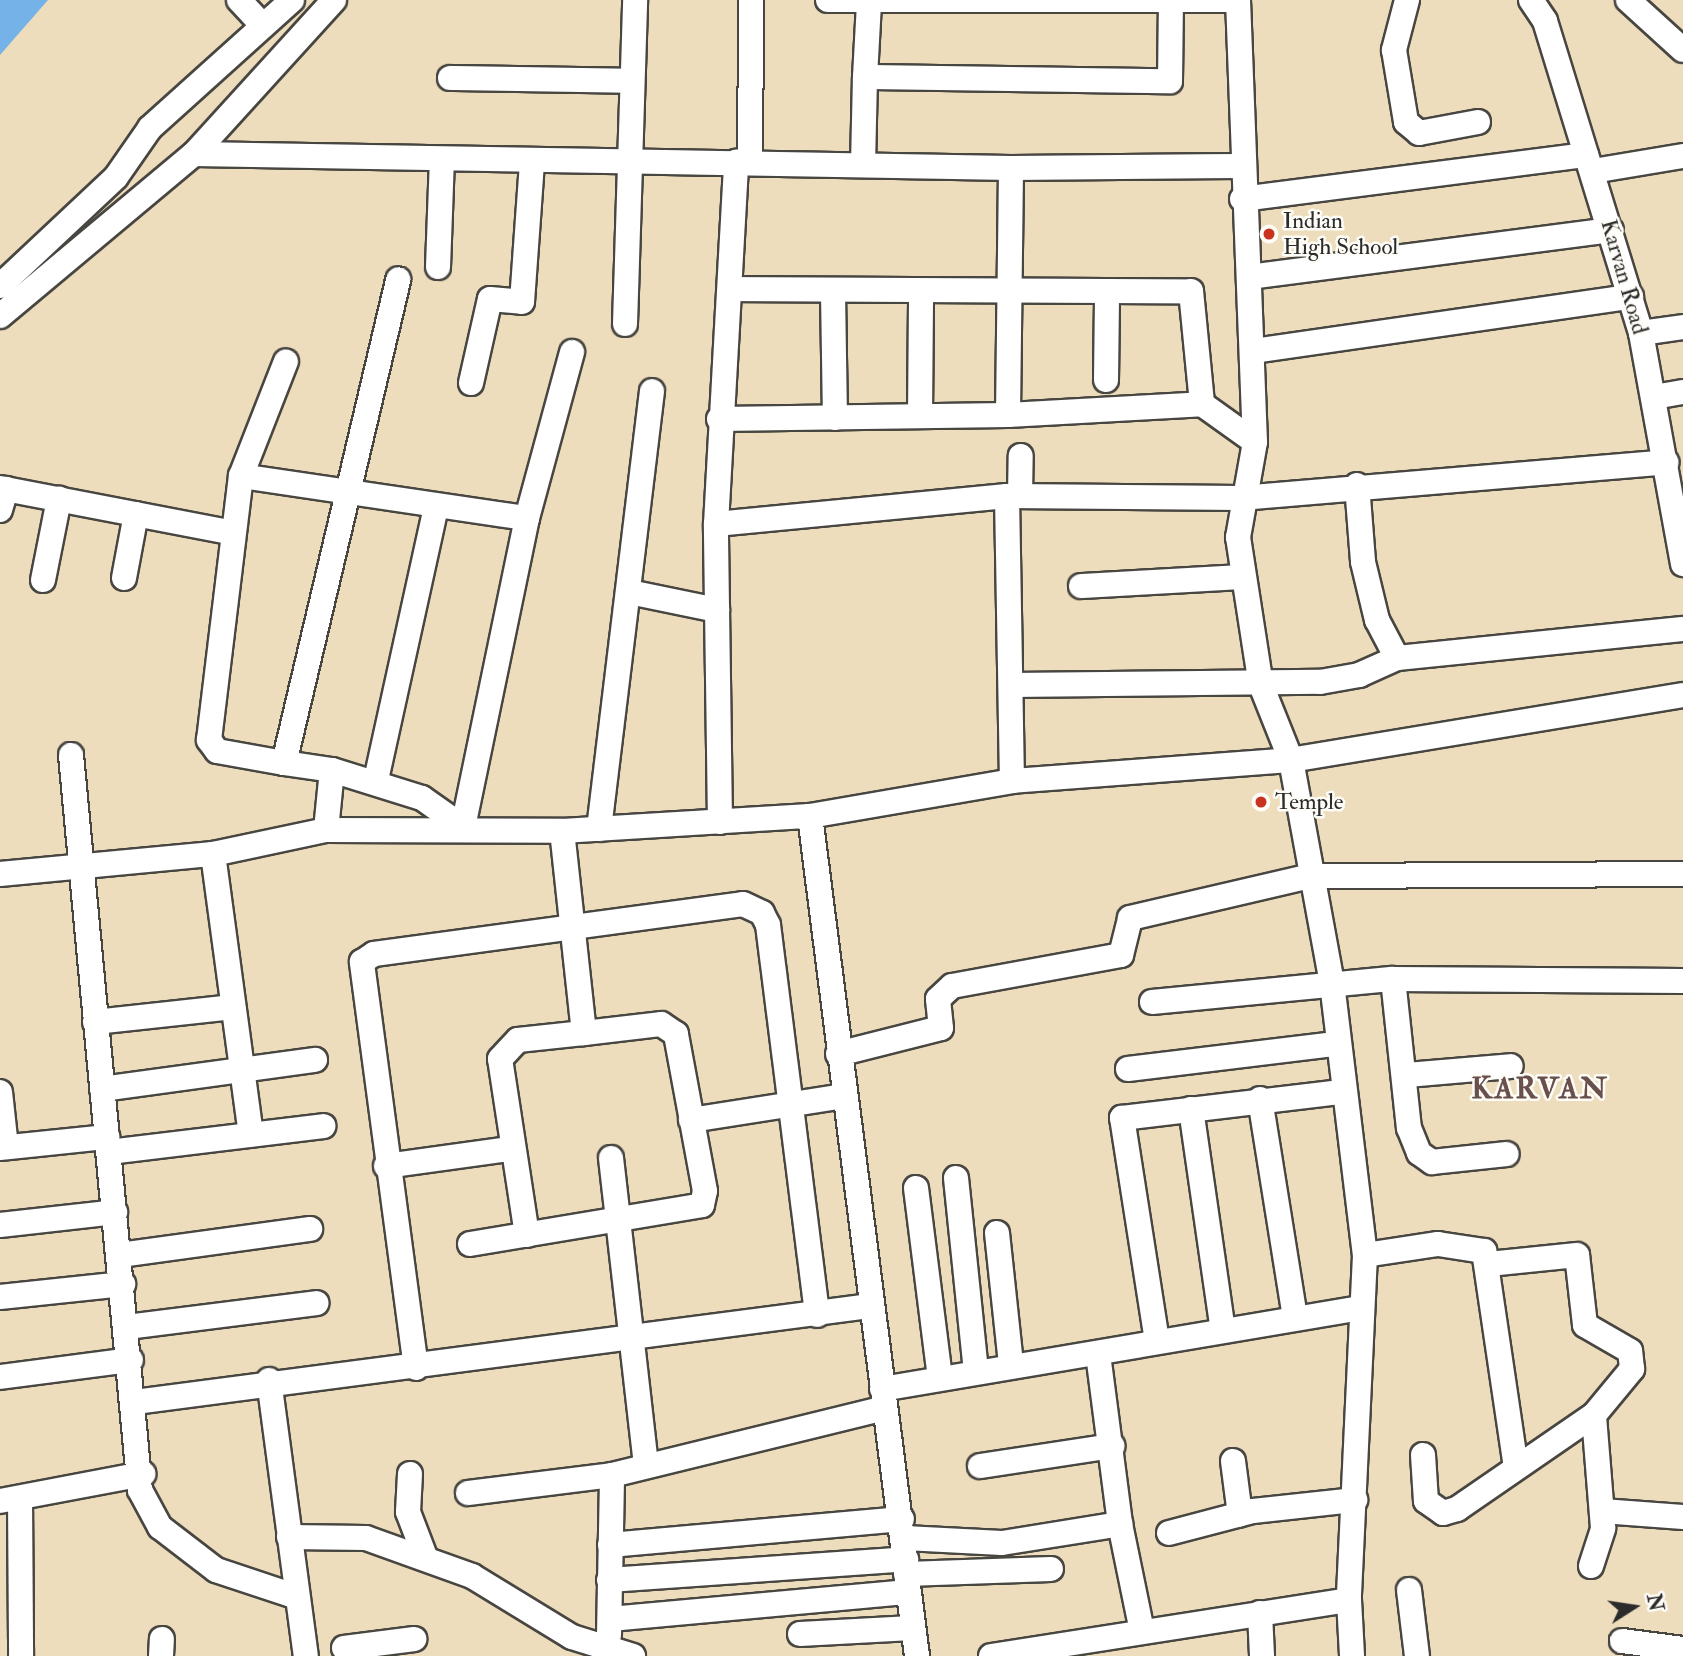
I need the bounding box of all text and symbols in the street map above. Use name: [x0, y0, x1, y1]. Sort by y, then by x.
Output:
place label: Indian High School: [1283, 207, 1398, 261]
street label: Karvan Road: [1594, 216, 1654, 338]
marker: Indian High School: [1261, 226, 1277, 242]
place label: Temple: [1275, 788, 1343, 816]
marker: Temple: [1253, 794, 1269, 810]
district label: KARVAN: [1472, 1071, 1608, 1107]
north arrow: [1599, 1572, 1669, 1642]
text: N: [1641, 1592, 1668, 1613]

